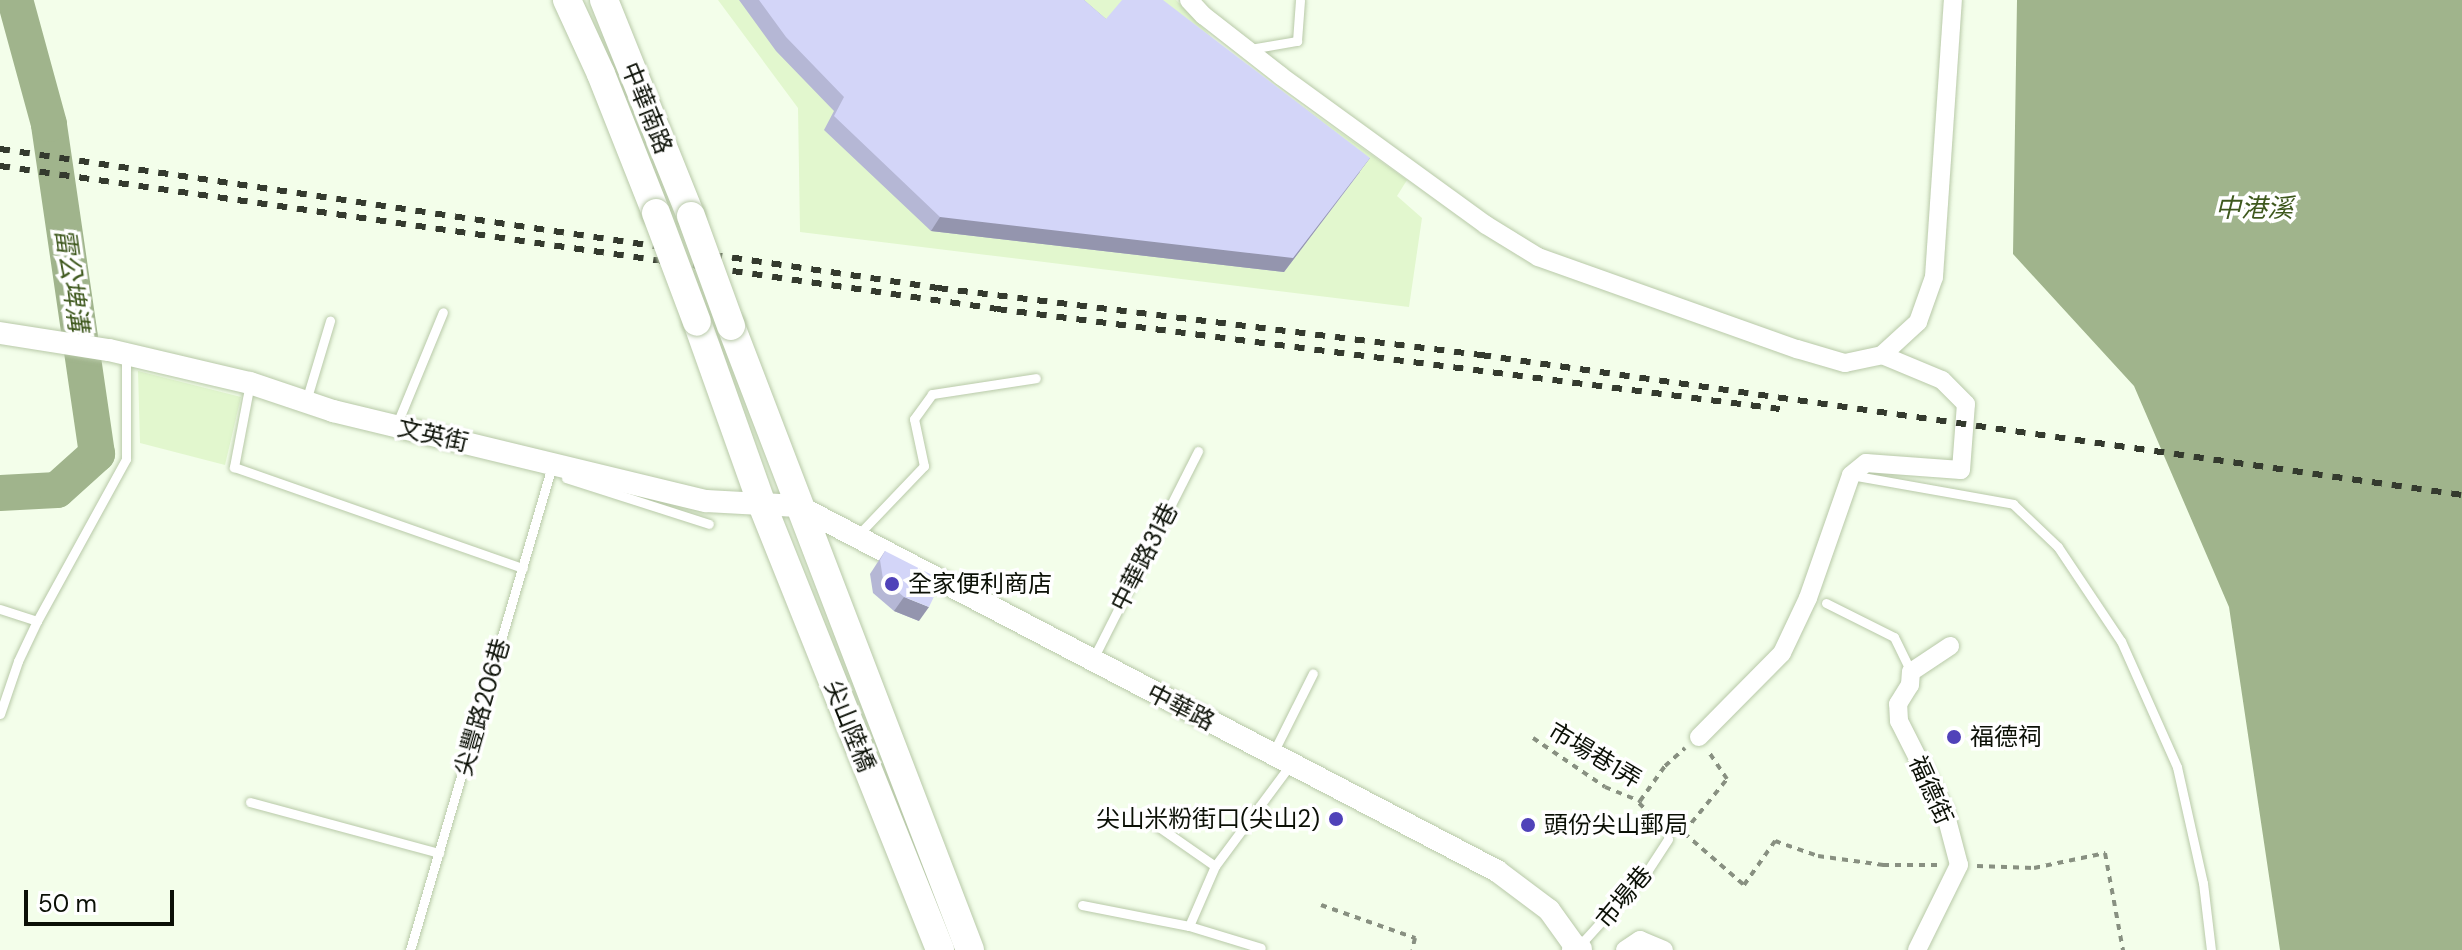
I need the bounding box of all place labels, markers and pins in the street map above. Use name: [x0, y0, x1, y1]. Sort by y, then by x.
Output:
place label: 全家便利商店: [908, 570, 1052, 598]
marker: 全家便利商店: [883, 575, 901, 593]
place label: 福德祠: [1970, 723, 2042, 751]
marker: 福德祠: [1945, 728, 1963, 746]
place label: 尖山米粉街口(尖山2): [1096, 805, 1320, 833]
marker: 尖山米粉街口(尖山2): [1327, 810, 1345, 828]
place label: 頭份尖山郵局: [1544, 811, 1688, 839]
marker: 頭份尖山郵局: [1519, 816, 1537, 834]

